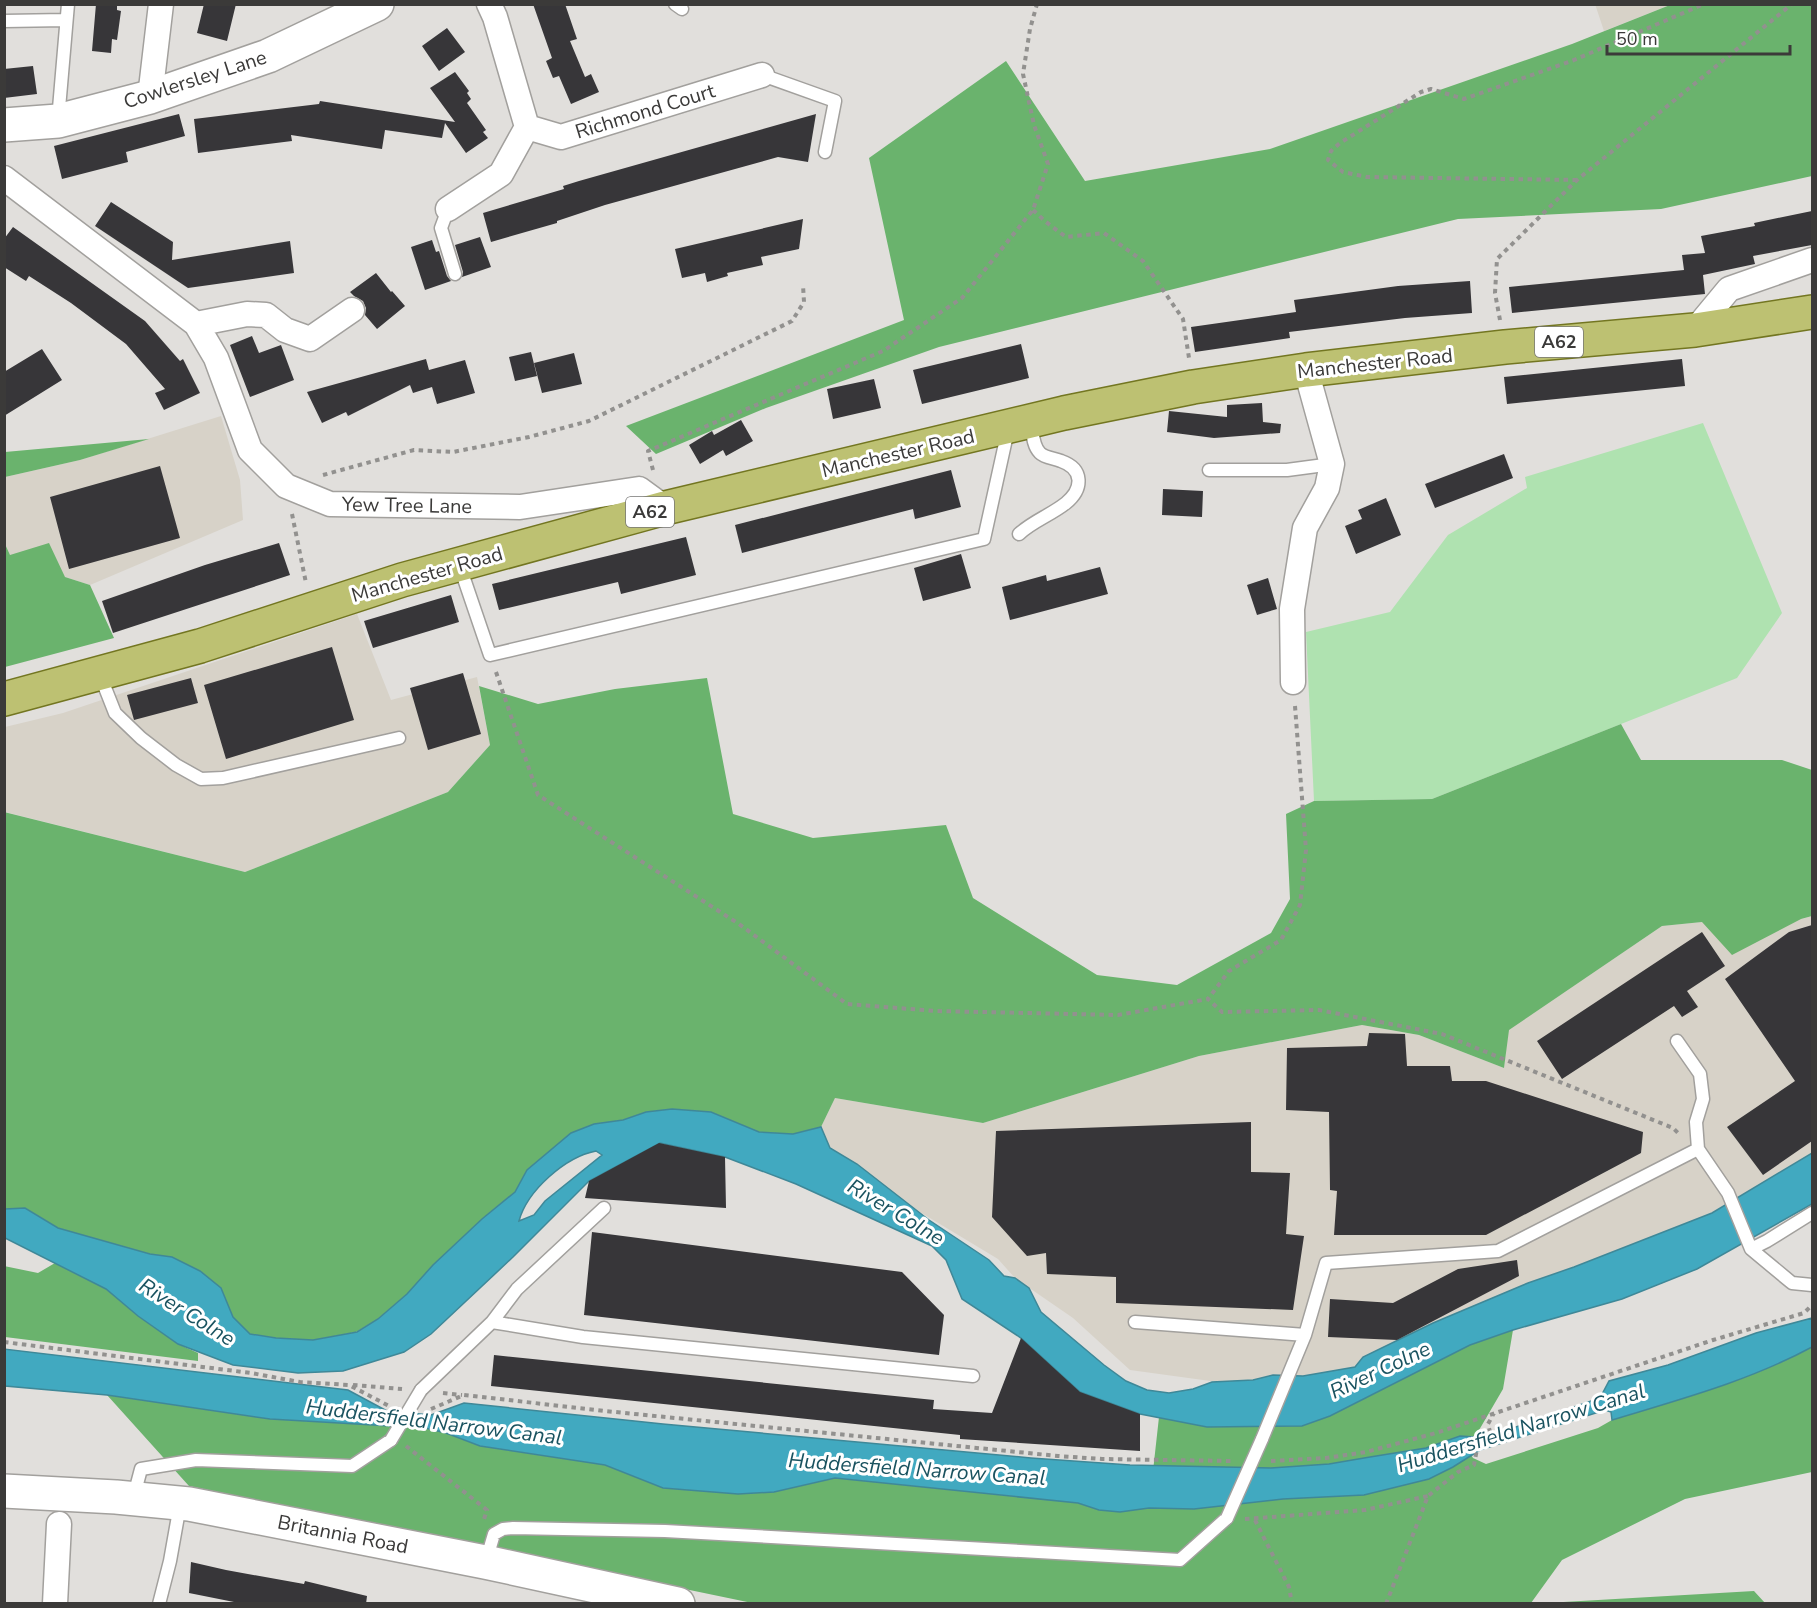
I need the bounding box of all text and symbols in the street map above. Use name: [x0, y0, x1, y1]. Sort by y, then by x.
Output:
scale bar: [1607, 18, 1790, 56]
text: 50 m: [1616, 27, 1658, 51]
street label: Cowlersley Lane: [120, 44, 270, 115]
street label: Richmond Court: [572, 77, 719, 146]
road number: A62: [1535, 327, 1583, 357]
street label: Manchester Road: [1296, 342, 1454, 385]
street label: Manchester Road: [819, 423, 977, 484]
street label: Yew Tree Lane: [341, 491, 472, 520]
road number: A62: [626, 497, 674, 527]
street label: Manchester Road: [348, 540, 506, 609]
water label: River Colne: [842, 1172, 950, 1252]
water label: River Colne: [134, 1271, 240, 1353]
water label: River Colne: [1325, 1334, 1435, 1406]
water label: Huddersfield Narrow Canal: [1394, 1377, 1648, 1479]
water label: Huddersfield Narrow Canal: [304, 1392, 564, 1452]
water label: Huddersfield Narrow Canal: [787, 1446, 1047, 1492]
street label: Britannia Road: [275, 1509, 411, 1560]

